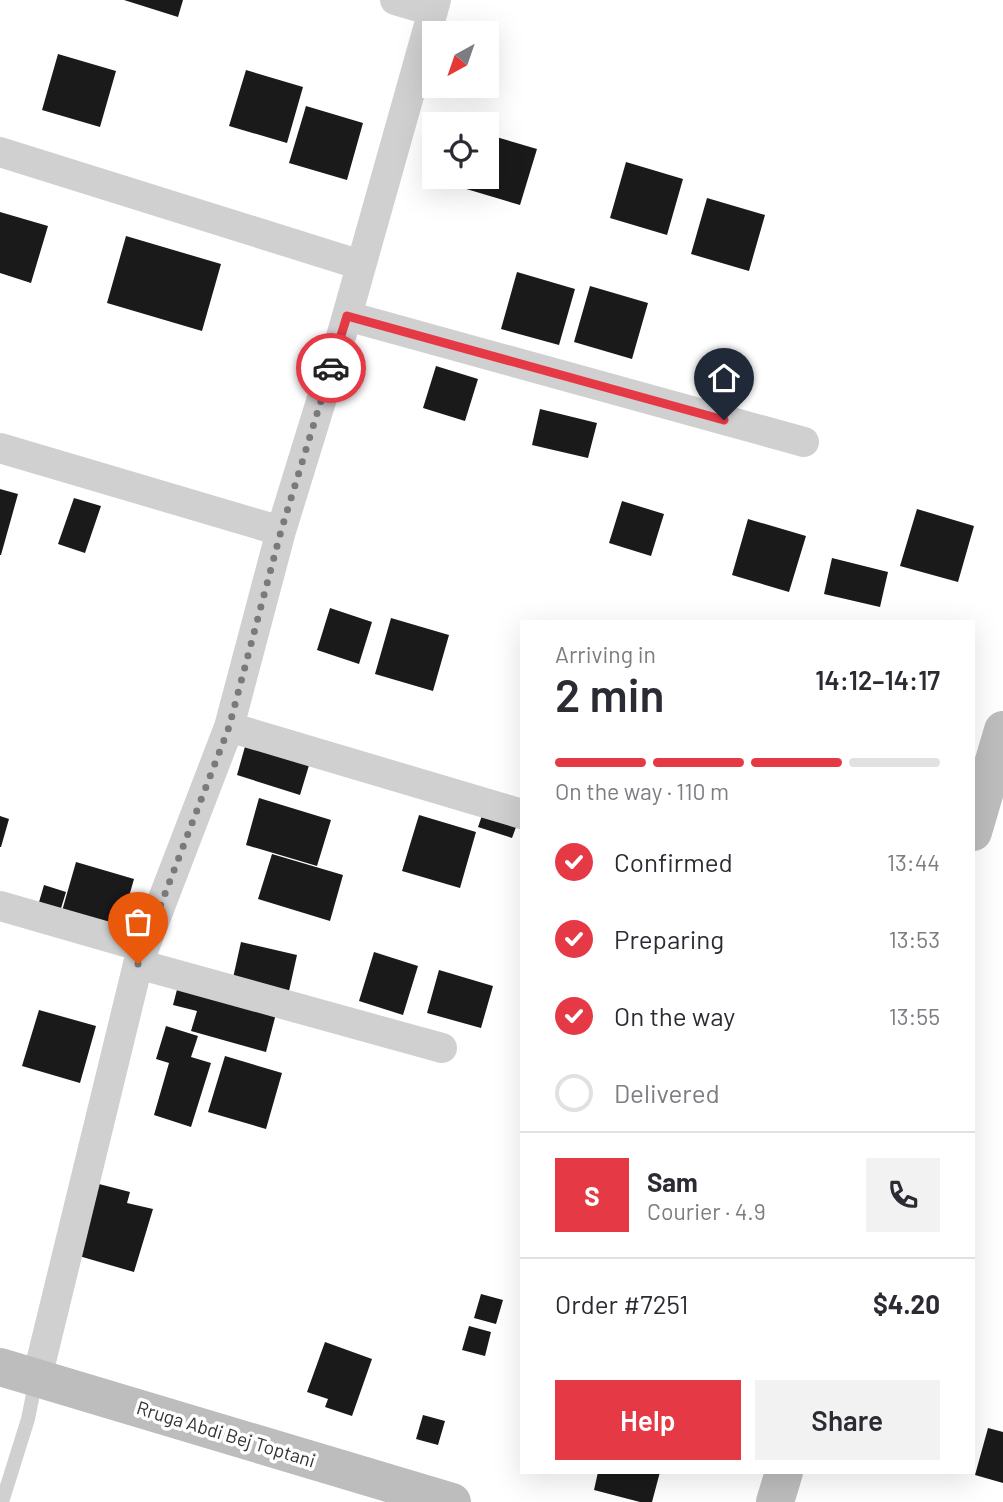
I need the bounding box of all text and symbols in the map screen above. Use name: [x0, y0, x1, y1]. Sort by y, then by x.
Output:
north arrow: [422, 21, 499, 98]
map controls: [422, 21, 499, 189]
button: locate: [422, 112, 499, 189]
courier: [296, 333, 366, 403]
pin: [694, 348, 754, 420]
icon: car: [312, 349, 350, 387]
icon: home: [705, 359, 743, 397]
text: Arriving in: [555, 640, 656, 668]
text: 14:12–14:17: [815, 664, 940, 695]
text: 2 min: [555, 666, 664, 721]
text: On the way · 110 m: [555, 777, 729, 805]
icon: check: [555, 843, 593, 881]
text: Confirmed: [614, 846, 733, 877]
text: 13:44: [887, 848, 940, 876]
pin: [108, 892, 168, 964]
icon: bag: [119, 903, 157, 941]
icon: check: [555, 920, 593, 958]
text: Preparing: [614, 923, 724, 954]
text: 13:53: [889, 925, 940, 953]
icon: check: [555, 997, 593, 1035]
text: On the way: [614, 1000, 735, 1031]
text: 13:55: [889, 1002, 940, 1030]
text: Delivered: [614, 1077, 720, 1108]
button: phone: [866, 1158, 940, 1232]
text: Sam: [647, 1166, 698, 1197]
text: S: [584, 1180, 600, 1211]
text: Courier · 4.9: [647, 1197, 766, 1225]
text: Order #7251: [555, 1288, 688, 1319]
text: $4.20: [873, 1288, 940, 1319]
button: Help: [555, 1380, 741, 1460]
button: Share: [755, 1380, 940, 1460]
street label: Rruga Abdi Bej Toptani: [134, 1395, 318, 1472]

